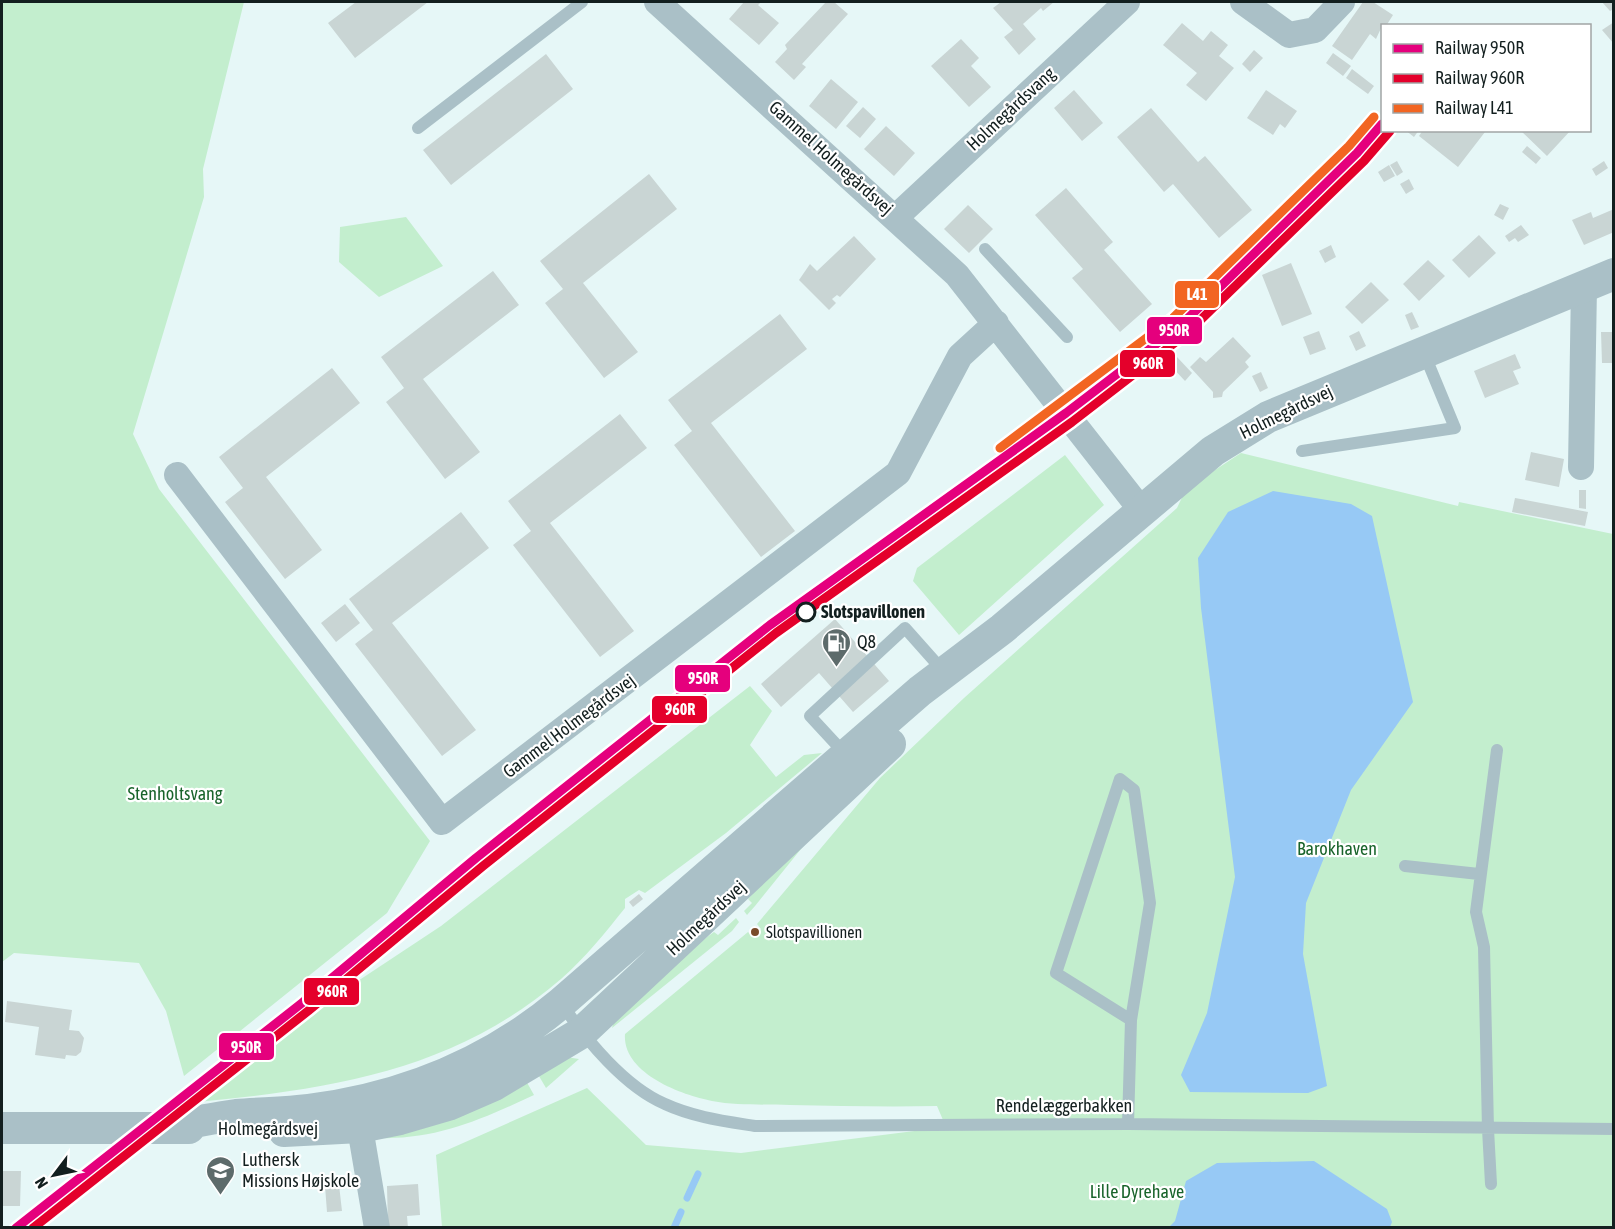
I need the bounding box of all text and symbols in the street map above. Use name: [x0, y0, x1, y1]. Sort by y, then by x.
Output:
legend: [1381, 24, 1591, 132]
text: Railway 950R: [1435, 37, 1524, 58]
street label: Holmegårdsvang: [962, 62, 1059, 155]
text: Railway 960R: [1435, 67, 1524, 88]
street label: Gammel Holmegårdsvej: [765, 96, 898, 219]
text: Railway L41: [1435, 97, 1514, 118]
line badge: L41: [1174, 280, 1220, 309]
text: L41: [1186, 285, 1208, 303]
line badge: 950R: [1146, 316, 1203, 345]
text: 950R: [1159, 321, 1189, 339]
line badge: 960R: [1119, 349, 1176, 378]
text: 960R: [1133, 354, 1163, 372]
street label: Holmegårdsvej: [1236, 380, 1335, 443]
place label: Slotspavillonen: [821, 601, 925, 622]
marker: Slotspavillonen: [796, 602, 816, 622]
fuel station icon: Q8: [820, 626, 852, 668]
place label: Q8: [857, 631, 876, 652]
line badge: 950R: [674, 664, 731, 693]
street label: Gammel Holmegårdsvej: [499, 669, 639, 782]
text: 950R: [688, 669, 718, 687]
line badge: 960R: [651, 695, 708, 724]
text: 960R: [665, 700, 695, 718]
park label: Stenholtsvang: [127, 783, 223, 804]
park label: Barokhaven: [1297, 838, 1377, 859]
street label: Holmegårdsvej: [662, 876, 750, 960]
place label: Slotspavillionen: [766, 923, 862, 942]
marker: Slotspavillionen: [749, 926, 761, 938]
line badge: 960R: [303, 977, 360, 1006]
text: 960R: [317, 982, 347, 1000]
line badge: 950R: [218, 1032, 275, 1061]
text: 950R: [231, 1038, 261, 1056]
street label: Rendelæggerbakken: [996, 1095, 1132, 1116]
street label: Holmegårdsvej: [218, 1118, 318, 1139]
north arrow: [24, 1145, 84, 1205]
place label: Luthersk Missions Højskole: [242, 1149, 359, 1191]
school or university icon: Luthersk Missions Højskole: [205, 1154, 237, 1196]
text: N: [31, 1174, 51, 1192]
park label: Lille Dyrehave: [1090, 1181, 1184, 1202]

